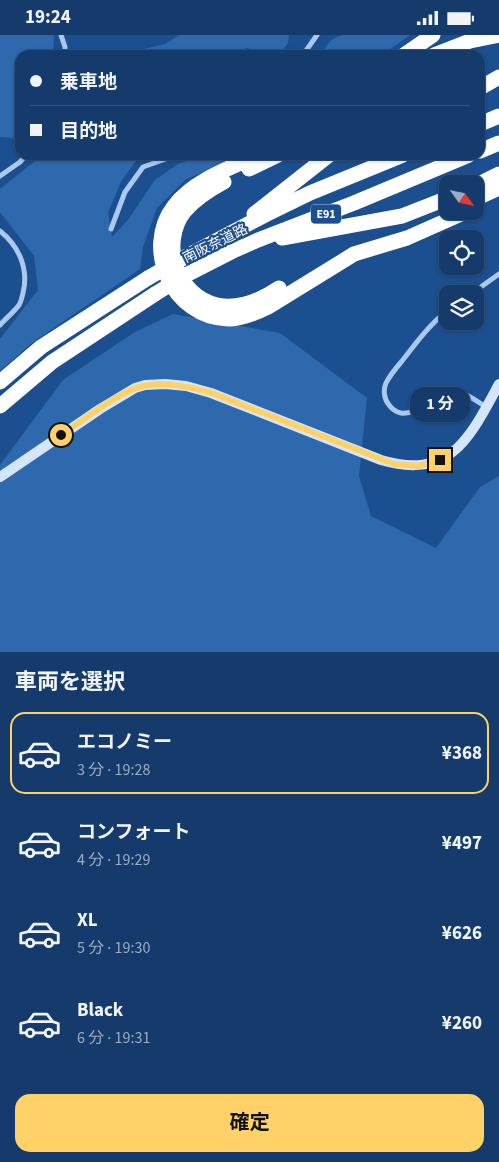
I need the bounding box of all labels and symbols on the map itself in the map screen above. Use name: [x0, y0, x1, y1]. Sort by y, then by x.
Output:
north arrow: [439, 175, 484, 220]
road number: E91: [311, 205, 341, 223]
street label: 南阪奈道路: [180, 220, 251, 268]
callout: 1 分: [410, 387, 470, 423]
route start: [50, 424, 72, 446]
route end: [429, 449, 451, 471]

